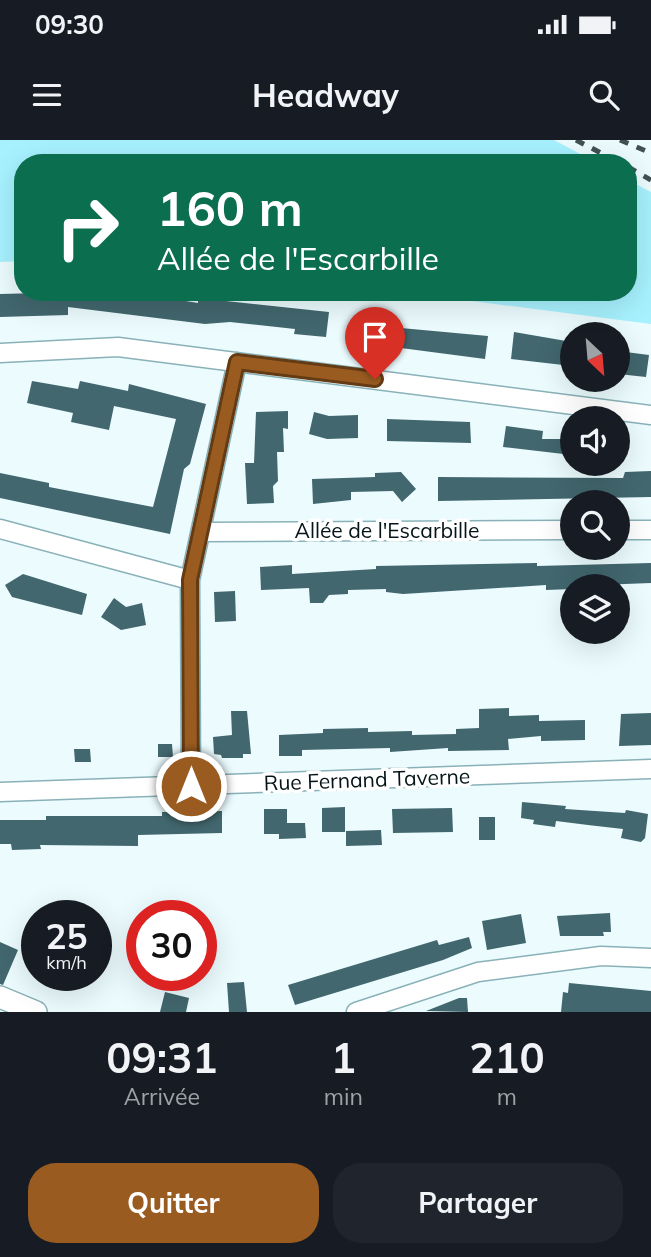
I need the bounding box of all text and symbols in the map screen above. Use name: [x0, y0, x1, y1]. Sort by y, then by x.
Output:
text: 09:30: [35, 8, 104, 41]
text: Headway: [252, 75, 399, 115]
icon: menu: [28, 76, 66, 114]
icon: search: [585, 76, 623, 114]
text: 160 m: [157, 177, 303, 238]
icon: right: [42, 182, 133, 273]
text: Allée de l'Escarbille: [157, 238, 439, 278]
pin: [345, 307, 405, 379]
icon: arrive: [356, 318, 394, 356]
north arrow: [560, 322, 630, 392]
map controls: [560, 322, 630, 644]
button: sound: [560, 406, 630, 476]
button: search: [560, 490, 630, 560]
street label: Allée de l'Escarbille: [294, 517, 480, 543]
button: layers: [560, 574, 630, 644]
position arrow: [154, 749, 228, 823]
street label: Rue Fernand Taverne: [263, 762, 471, 796]
speed limit sign: 30: [126, 900, 217, 991]
text: 25: [45, 914, 88, 958]
text: km/h: [46, 951, 87, 974]
text: 09:31: [106, 1031, 217, 1084]
text: 1: [331, 1031, 356, 1084]
text: 210: [469, 1031, 545, 1084]
text: Arrivée: [124, 1082, 200, 1111]
text: min: [324, 1082, 363, 1111]
text: m: [497, 1082, 517, 1111]
button: Quitter: [28, 1163, 319, 1243]
button: Partager: [333, 1163, 623, 1243]

